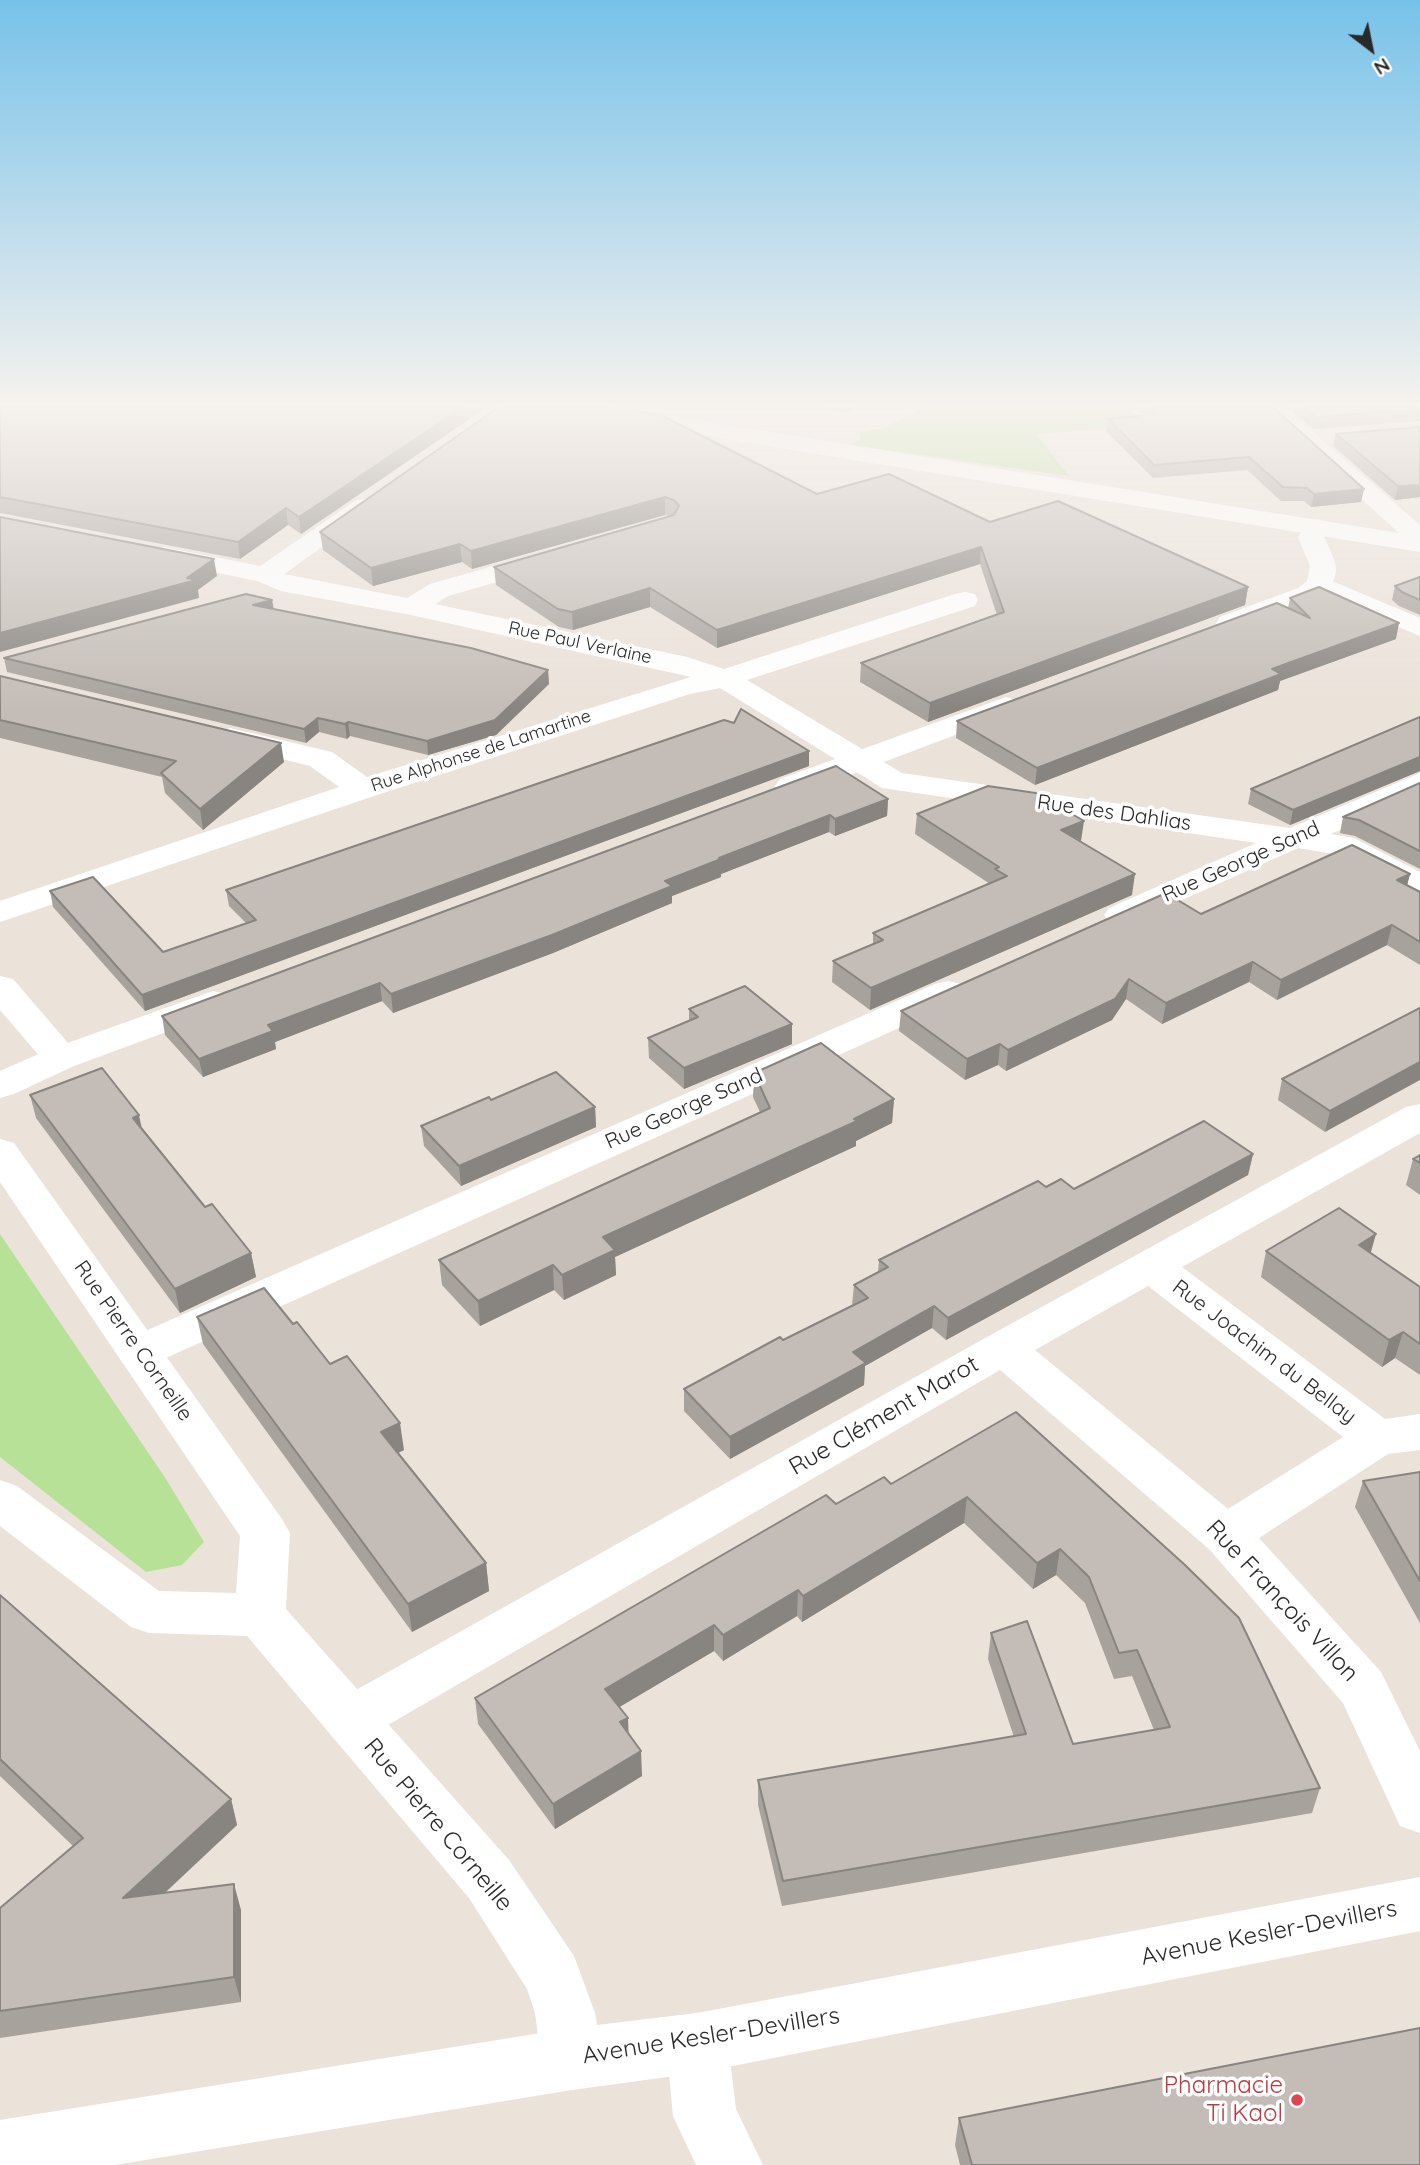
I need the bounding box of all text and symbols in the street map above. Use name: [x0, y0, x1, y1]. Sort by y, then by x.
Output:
north arrow: [1336, 14, 1406, 84]
text: N: [1370, 53, 1394, 81]
street label: Rue Paul Verlaine: [506, 617, 654, 669]
street label: Rue Alphonse de Lamartine: [368, 705, 594, 797]
street label: Rue des Dahlias: [1035, 790, 1193, 836]
street label: Rue George Sand: [1158, 816, 1324, 908]
street label: Rue George Sand: [601, 1063, 767, 1155]
street label: Rue Pierre Corneille: [68, 1256, 198, 1426]
street label: Rue Joachim du Bellay: [1167, 1275, 1361, 1429]
street label: Rue Clément Marot: [784, 1350, 984, 1482]
street label: Rue François Villon: [1200, 1514, 1364, 1688]
street label: Rue Pierre Corneille: [357, 1733, 519, 1917]
street label: Avenue Kesler-Devillers: [1139, 1894, 1399, 1972]
street label: Avenue Kesler-Devillers: [580, 2001, 842, 2071]
place label: Pharmacie Ti Kaol: [1164, 2072, 1283, 2128]
marker: Pharmacie Ti Kaol: [1289, 2092, 1305, 2108]

